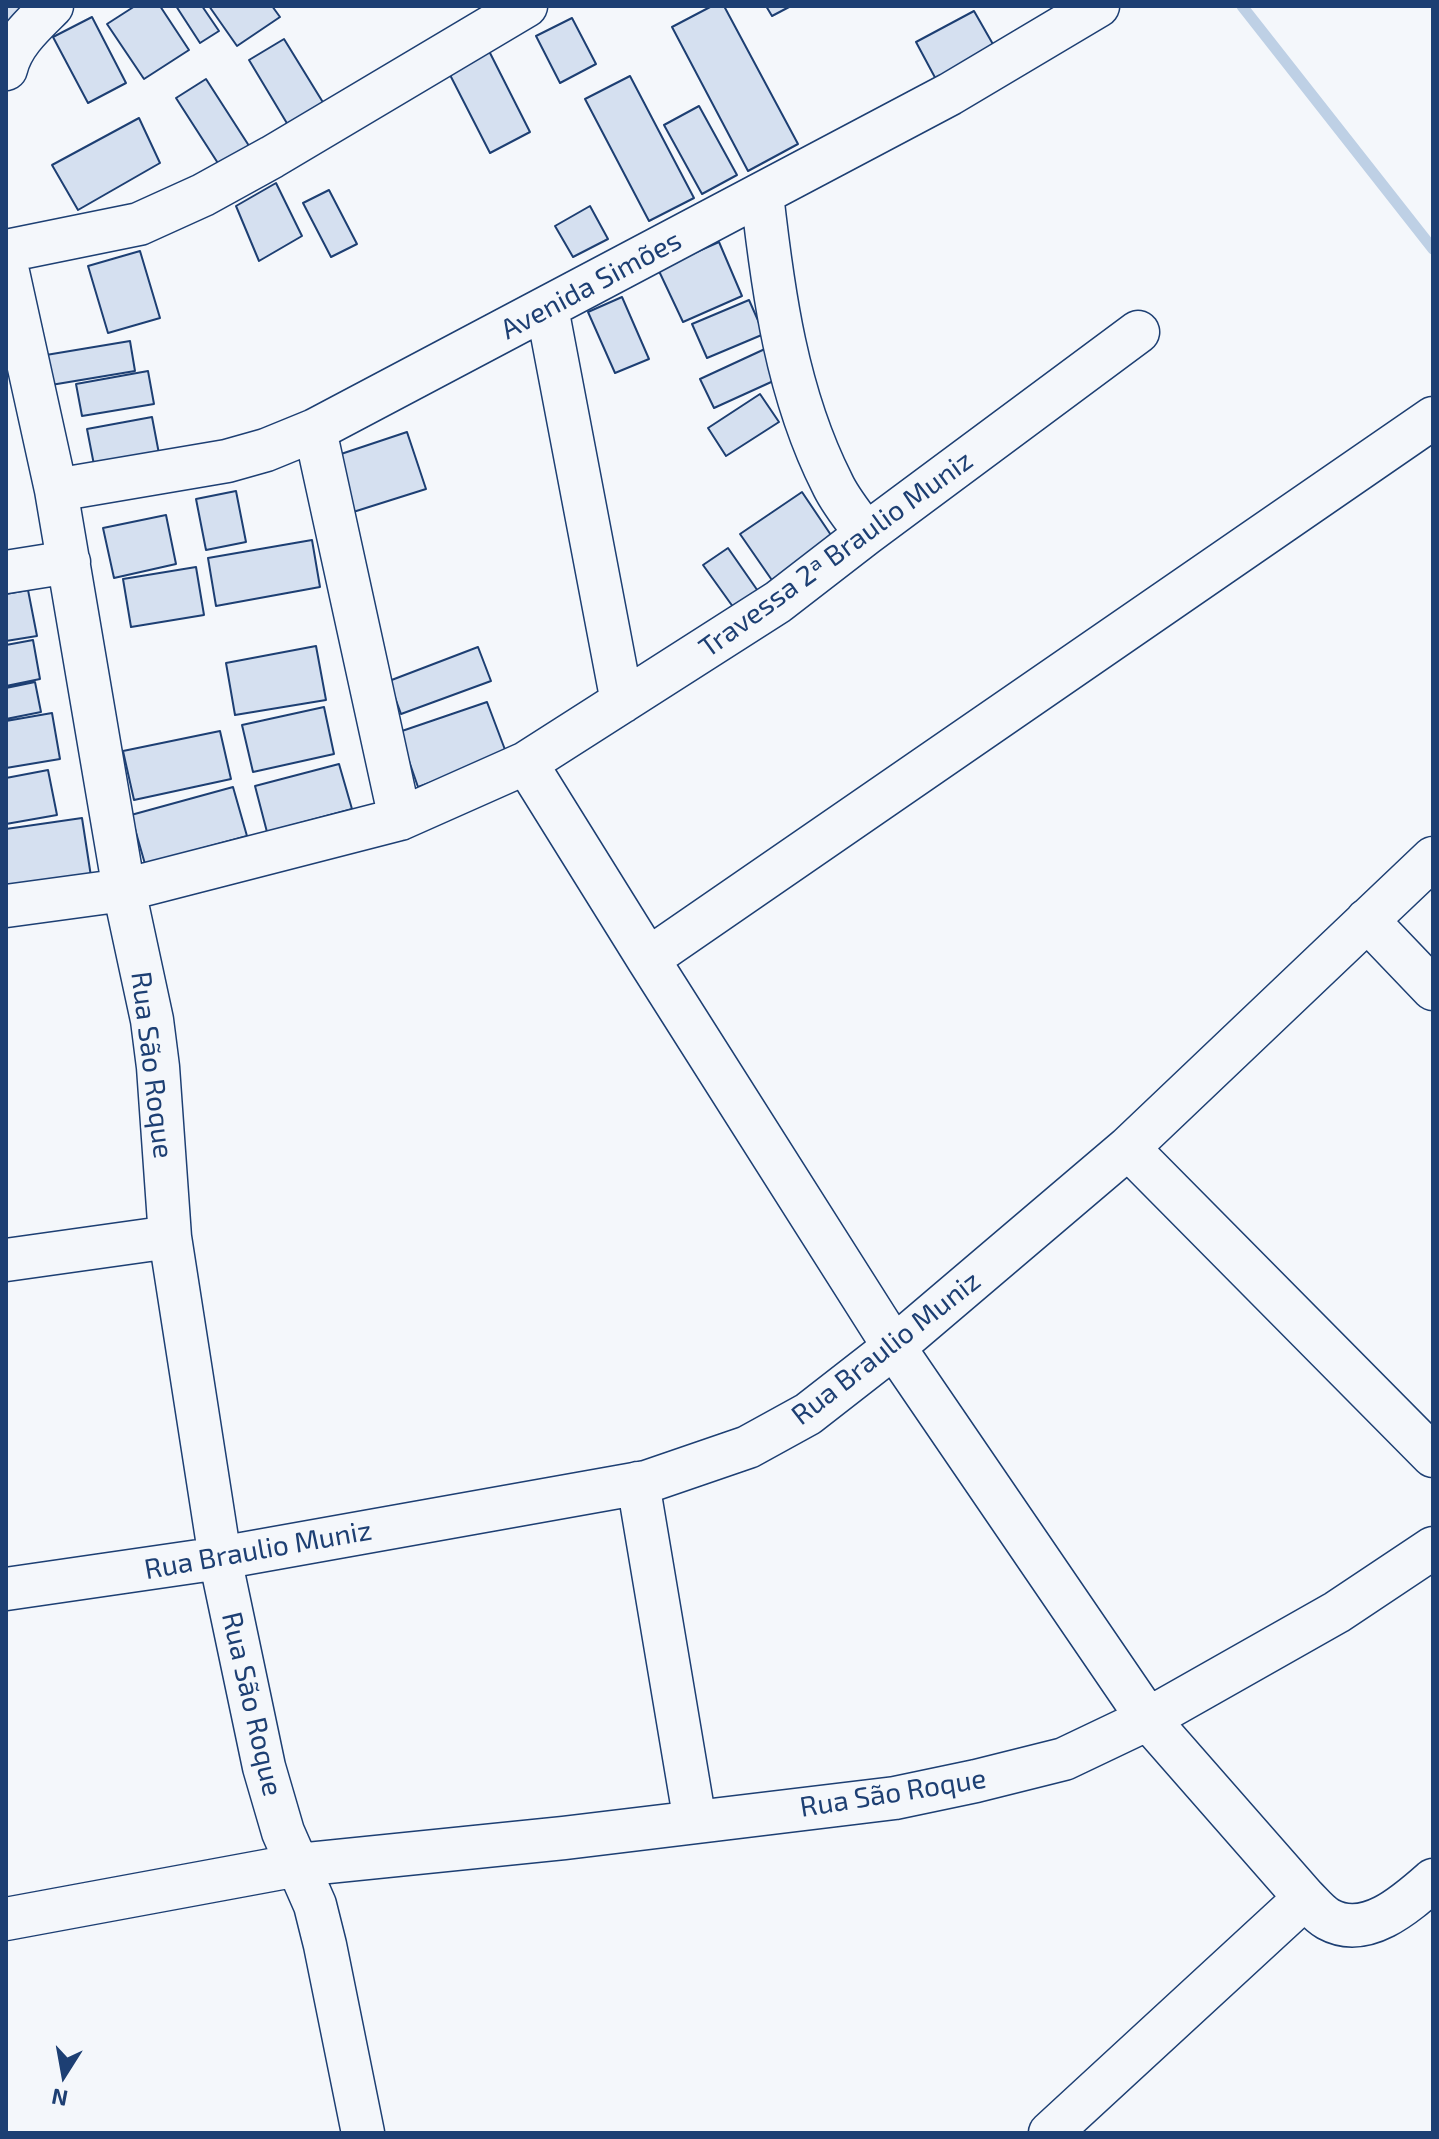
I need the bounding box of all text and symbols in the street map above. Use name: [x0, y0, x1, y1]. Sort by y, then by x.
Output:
street label: Avenida Simões: [495, 223, 687, 347]
street label: Travessa 2ª Braulio Muniz: [693, 444, 979, 664]
street label: Rua São Roque: [124, 970, 180, 1160]
street label: Rua Braulio Muniz: [785, 1264, 987, 1432]
street label: Rua Braulio Muniz: [142, 1513, 374, 1587]
street label: Rua São Roque: [214, 1609, 290, 1799]
street label: Rua São Roque: [797, 1762, 989, 1824]
north arrow: [24, 2035, 104, 2115]
text: N: [49, 2084, 70, 2113]

